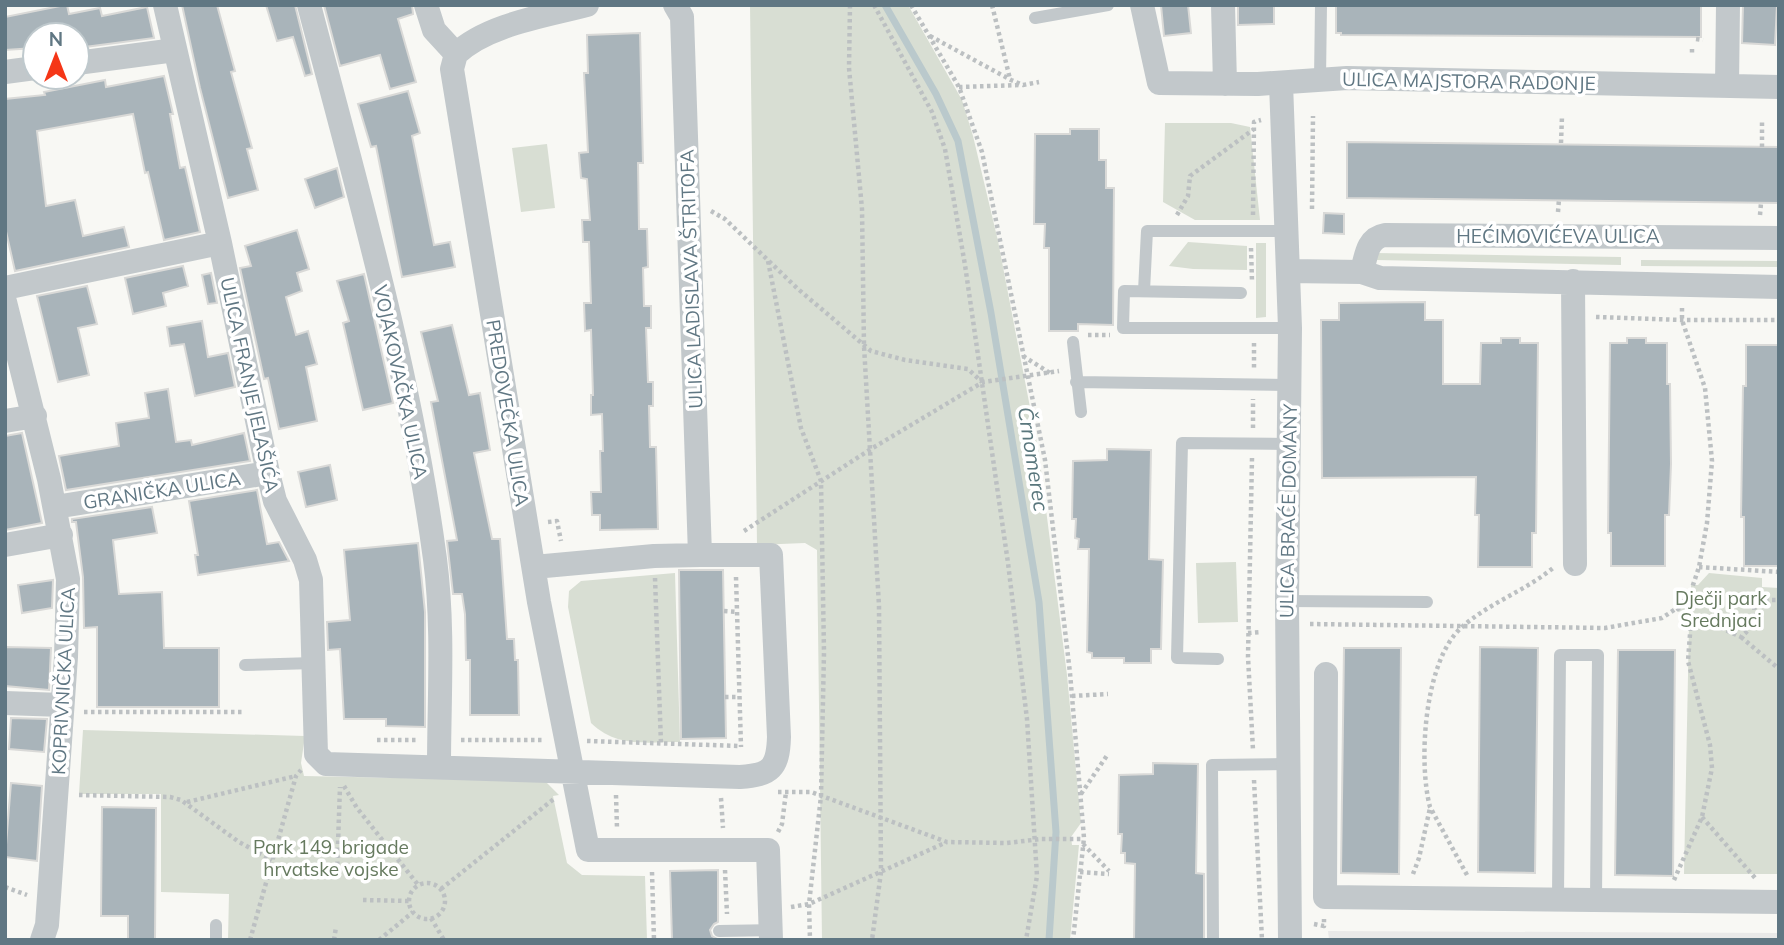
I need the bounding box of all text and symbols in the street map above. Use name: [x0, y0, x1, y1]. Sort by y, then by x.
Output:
north arrow: [21, 21, 91, 91]
text: N: [49, 27, 63, 51]
street label: ULICA MAJSTORA RADONJE: [1342, 67, 1596, 95]
street label: ULICA LADISLAVA ŠTRITOFA: [674, 149, 708, 409]
street label: HEĆIMOVIĆEVA ULICA: [1456, 224, 1660, 248]
street label: ULICA FRANJE JELAŠIĆA: [215, 275, 285, 495]
street label: VOJAKOVAČKA ULICA: [369, 283, 433, 481]
street label: PREDOVEČKA ULICA: [481, 318, 535, 508]
street label: ULICA BRAĆE DOMANY: [1274, 403, 1302, 618]
water label: Črnomerec: [1013, 405, 1055, 514]
street label: GRANIČKA ULICA: [82, 466, 242, 514]
street label: KOPRIVNIČKA ULICA: [46, 586, 80, 776]
park label: Dječji park Srednjaci: [1675, 586, 1767, 632]
park label: Park 149. brigade hrvatske vojske: [253, 835, 409, 881]

